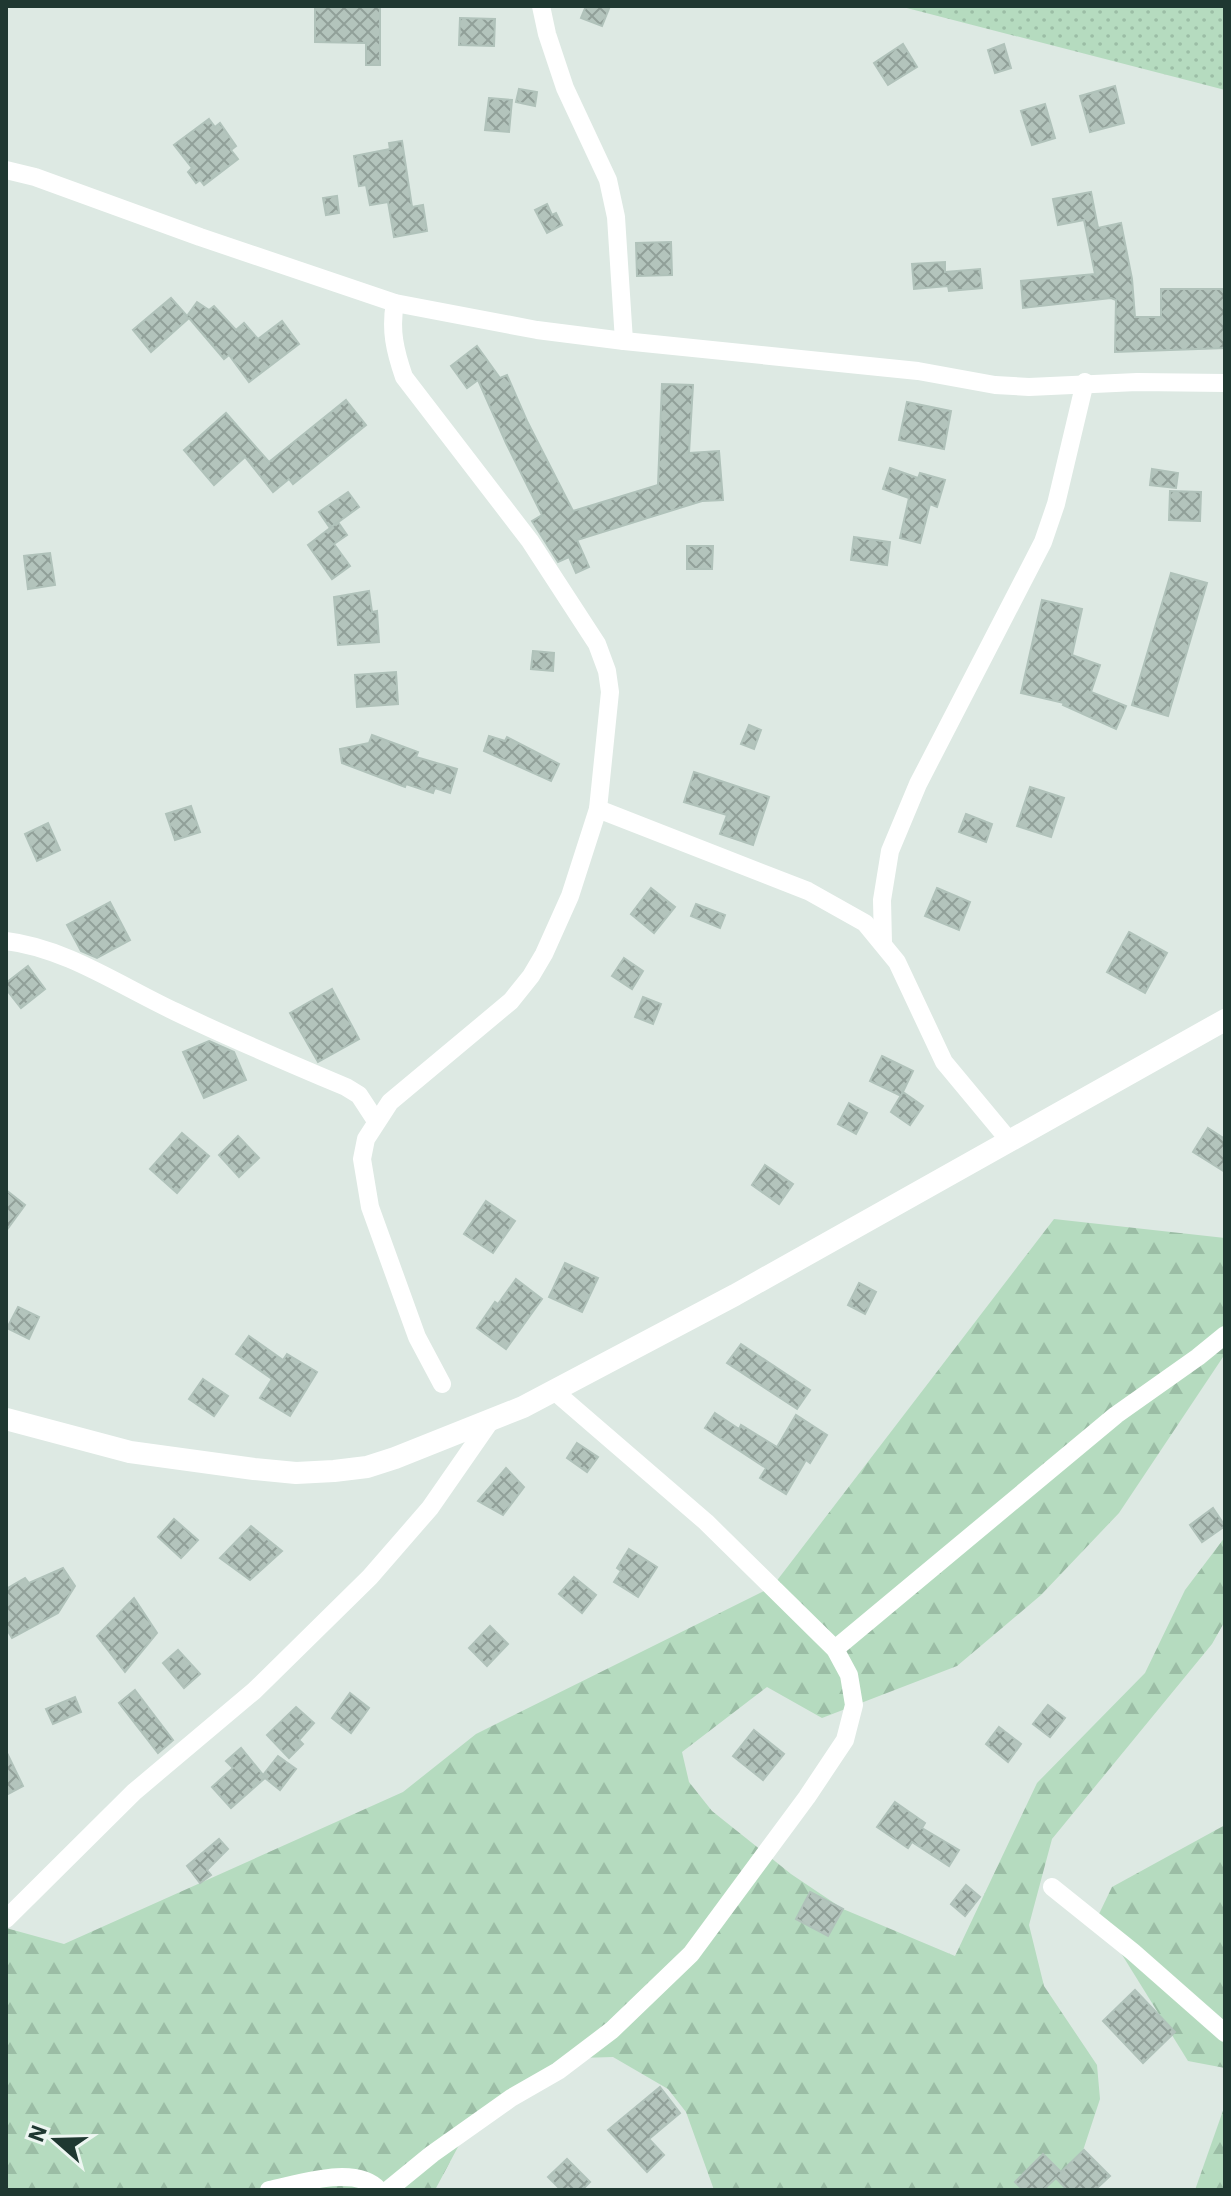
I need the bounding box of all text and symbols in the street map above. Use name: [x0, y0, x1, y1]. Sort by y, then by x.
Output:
north arrow: [16, 2100, 96, 2180]
text: N: [20, 2121, 53, 2145]

